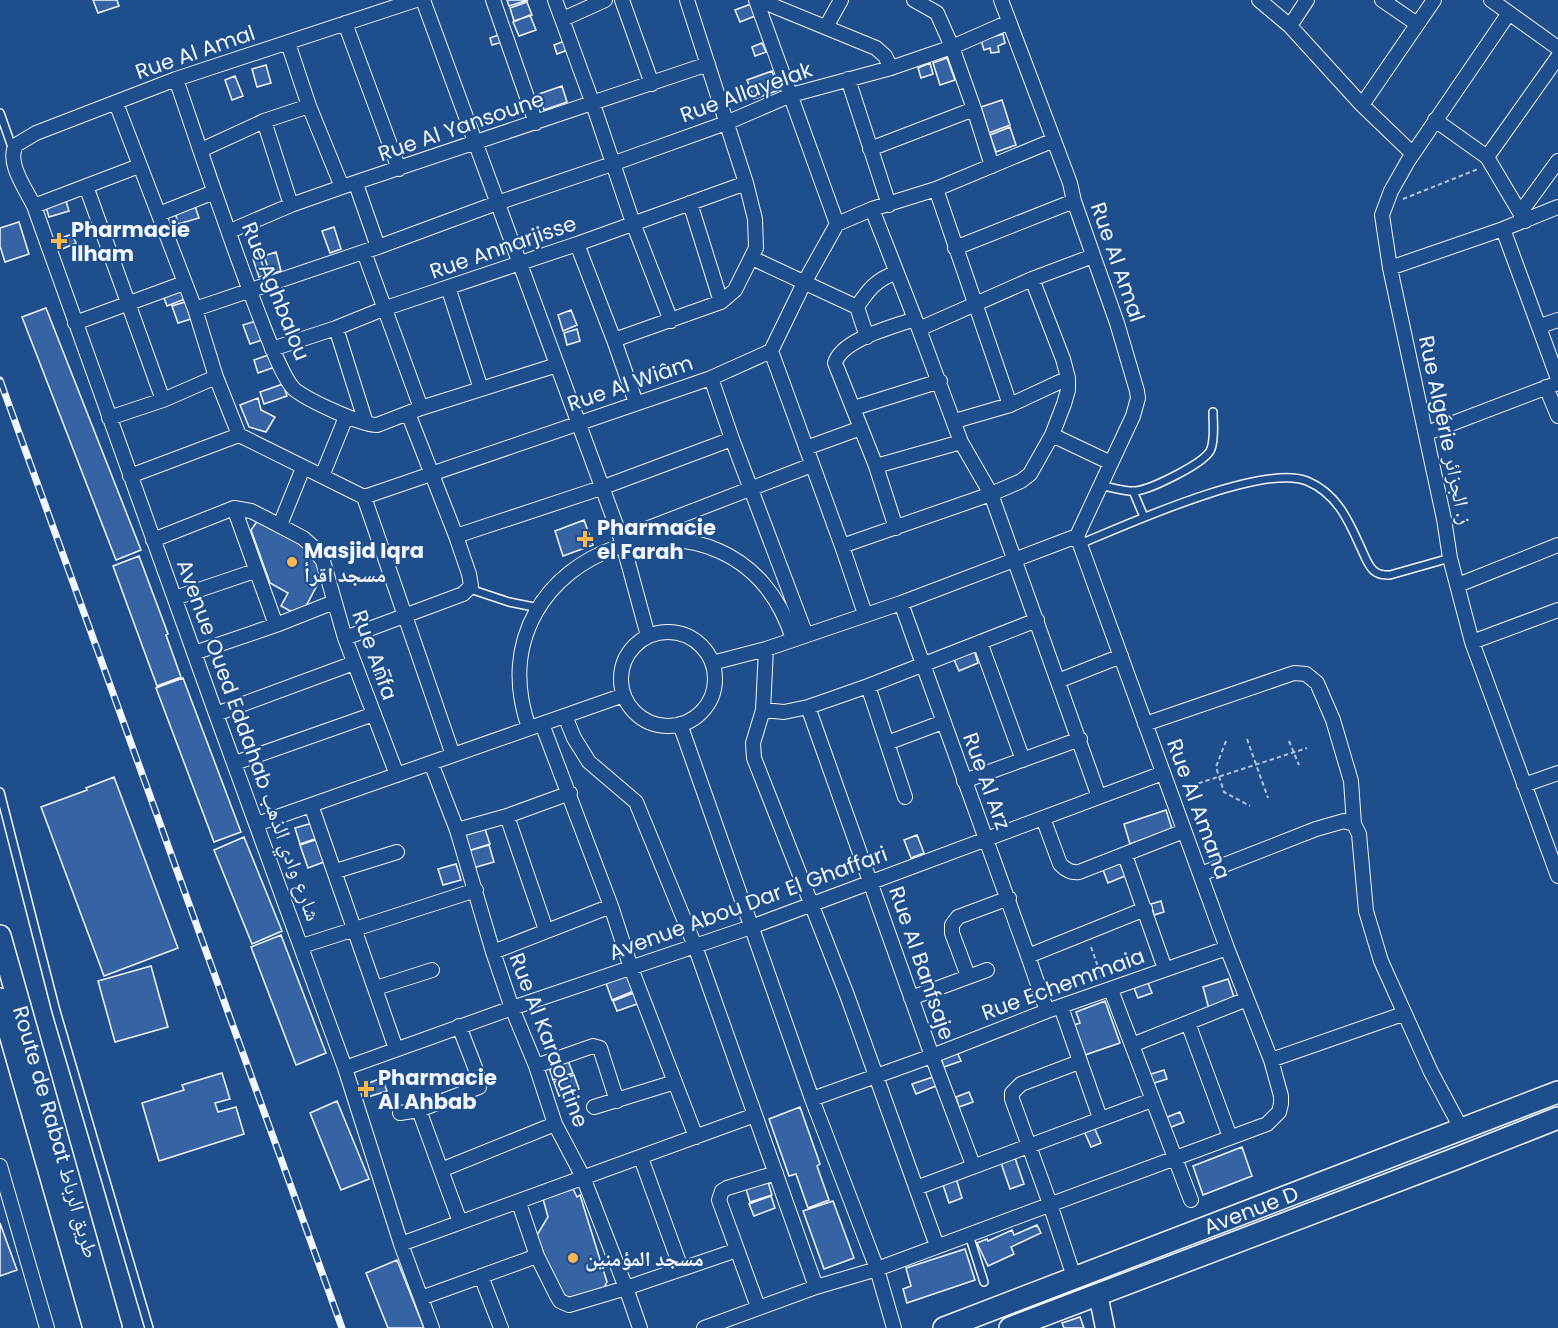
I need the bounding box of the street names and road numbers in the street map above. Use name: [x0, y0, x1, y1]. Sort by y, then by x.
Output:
street label: Rue Al Amal: [131, 18, 259, 86]
street label: Rue Allayelak: [676, 55, 816, 129]
street label: Rue Al Yansoune: [374, 84, 548, 168]
street label: Rue Al Amal: [1084, 198, 1152, 326]
street label: Rue Annarjisse: [426, 208, 580, 286]
street label: Rue Aghbalou: [235, 217, 317, 365]
street label: Rue Algérie ز. الجزائر: [1412, 333, 1480, 527]
street label: Rue Al Wiâm: [563, 348, 697, 418]
street label: Avenue Oued Eddahab شارع وادي الذهب: [168, 555, 328, 926]
street label: Rue Anfa: [345, 606, 405, 704]
street label: Rue Al Arz: [956, 728, 1018, 834]
street label: Rue Al Amana: [1160, 735, 1238, 883]
street label: Avenue Abou Dar El Ghaffari: [605, 839, 891, 967]
street label: Rue Al Banfsaje: [882, 882, 962, 1044]
street label: Rue Echemmaia: [977, 941, 1149, 1027]
street label: Rue Al Karaoutine: [502, 949, 596, 1131]
street label: Route de Rabat طريق الرباط: [6, 1002, 106, 1262]
street label: Avenue D: [1199, 1179, 1303, 1241]

